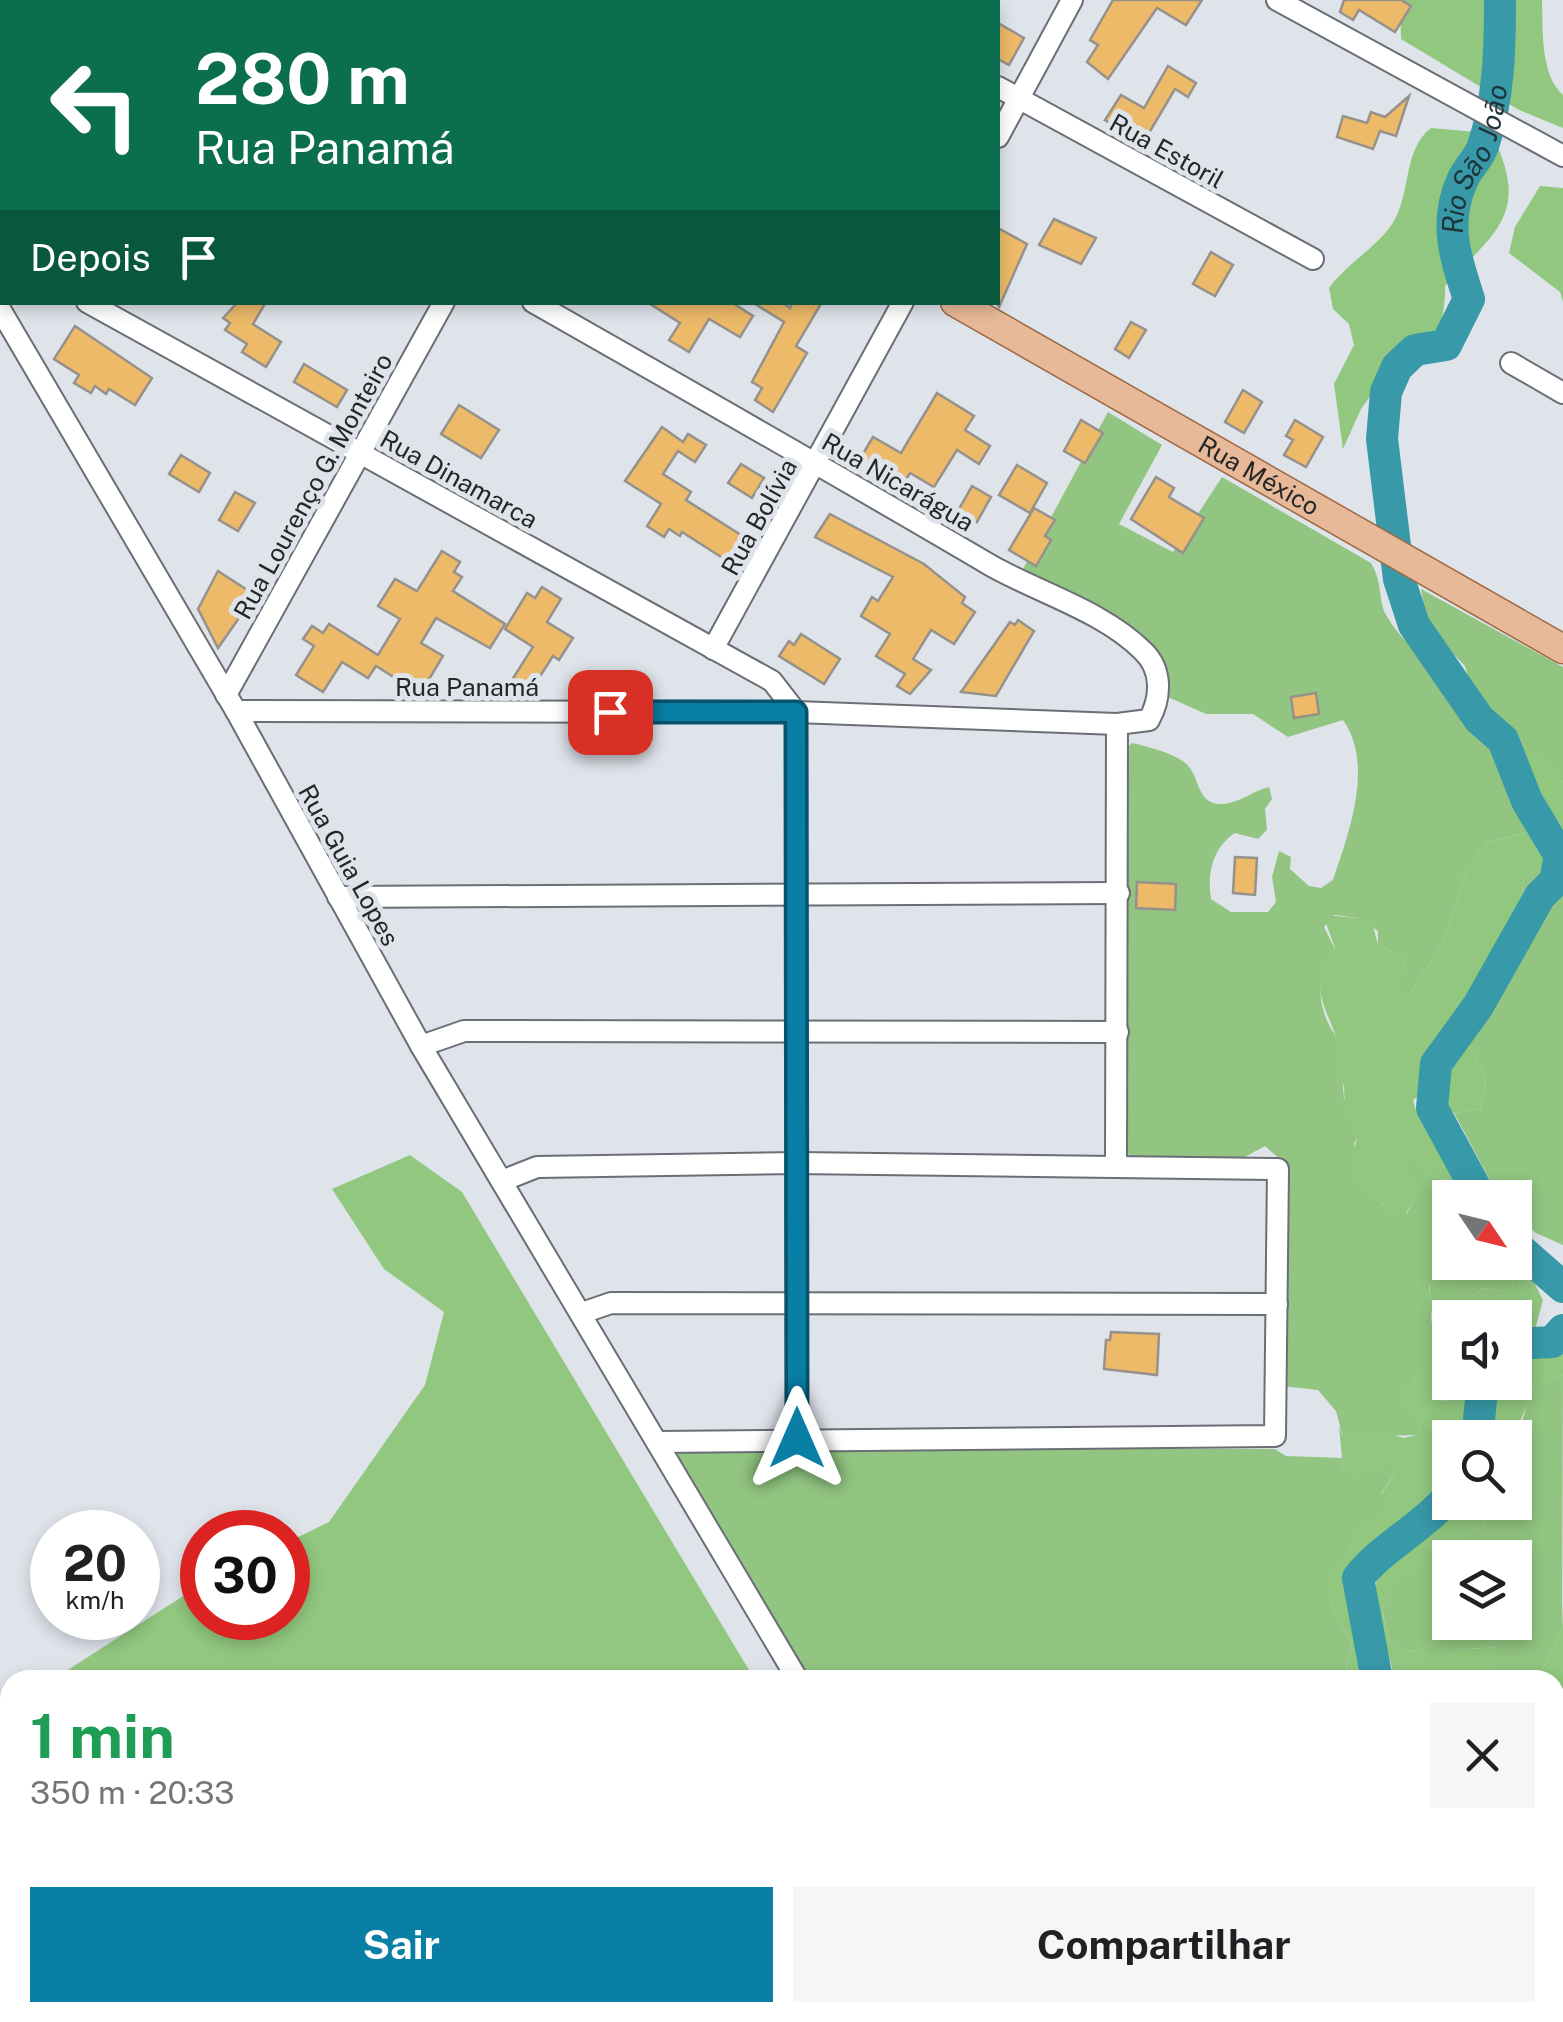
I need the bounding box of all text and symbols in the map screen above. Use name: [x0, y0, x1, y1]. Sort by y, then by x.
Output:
text: 280 m: [195, 37, 410, 120]
icon: left: [30, 40, 160, 170]
water label: Rio São João: [1436, 82, 1513, 234]
street label: Rua Estoril: [1105, 107, 1229, 195]
text: Rua Panamá: [195, 121, 455, 174]
icon: arrive: [171, 230, 226, 285]
text: Depois: [30, 235, 151, 280]
street label: Rua Lourenço G. Monteiro: [227, 348, 399, 624]
street label: Rua Dinamarca: [375, 423, 543, 535]
street label: Rua Nicarágua: [817, 426, 979, 538]
street label: Rua México: [1193, 429, 1325, 522]
street label: Rua Bolívia: [715, 454, 803, 580]
pin: [568, 670, 653, 755]
street label: Rua Panamá: [395, 672, 539, 702]
icon: arrive: [583, 685, 638, 740]
street label: Rua Guia Lopes: [292, 779, 406, 951]
north arrow: [1432, 1180, 1532, 1280]
map controls: [1432, 1180, 1532, 1640]
button: sound: [1432, 1300, 1532, 1400]
position arrow: [745, 1386, 849, 1490]
button: search: [1432, 1420, 1532, 1520]
speed limit sign: 30: [180, 1510, 310, 1640]
text: 20: [63, 1533, 127, 1592]
button: layers: [1432, 1540, 1532, 1640]
text: km/h: [66, 1585, 124, 1615]
text: 1 min: [30, 1701, 175, 1772]
button: close: [1430, 1703, 1535, 1808]
text: 350 m · 20:33: [30, 1774, 234, 1811]
button: Sair: [30, 1887, 773, 2002]
button: Compartilhar: [793, 1887, 1535, 2002]

